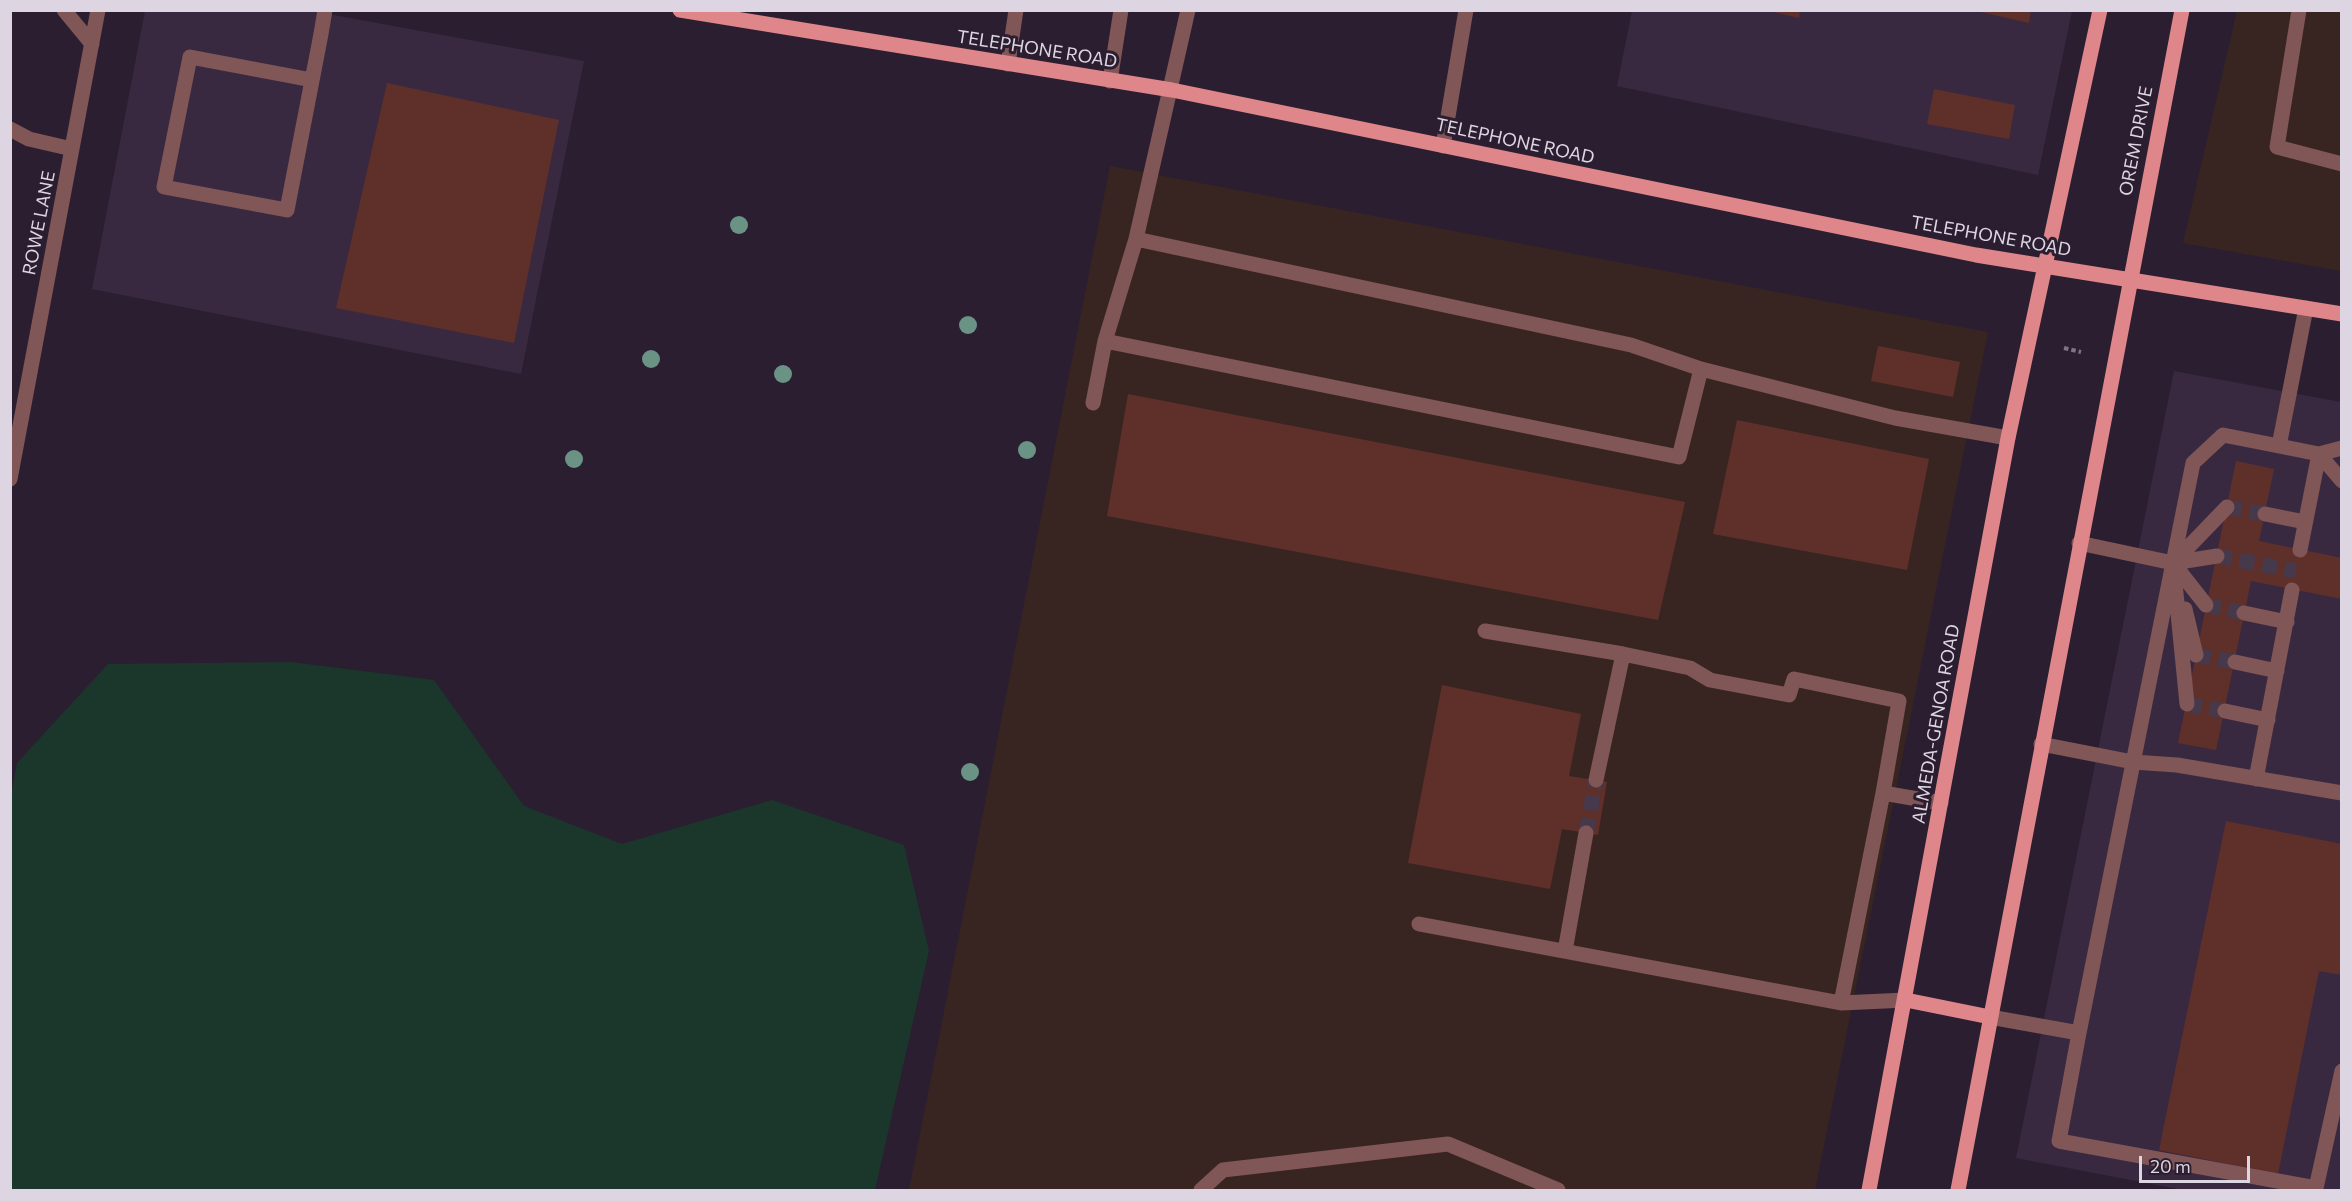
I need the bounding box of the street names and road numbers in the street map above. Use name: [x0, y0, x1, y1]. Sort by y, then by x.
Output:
street label: TELEPHONE ROAD: [955, 26, 1119, 72]
street label: OREM DRIVE: [2115, 84, 2157, 198]
street label: TELEPHONE ROAD: [1434, 114, 1596, 168]
street label: ROWE LANE: [18, 169, 60, 277]
street label: TELEPHONE ROAD: [1909, 211, 2073, 261]
street label: ALMEDA-GENOA ROAD: [1908, 623, 1964, 825]

